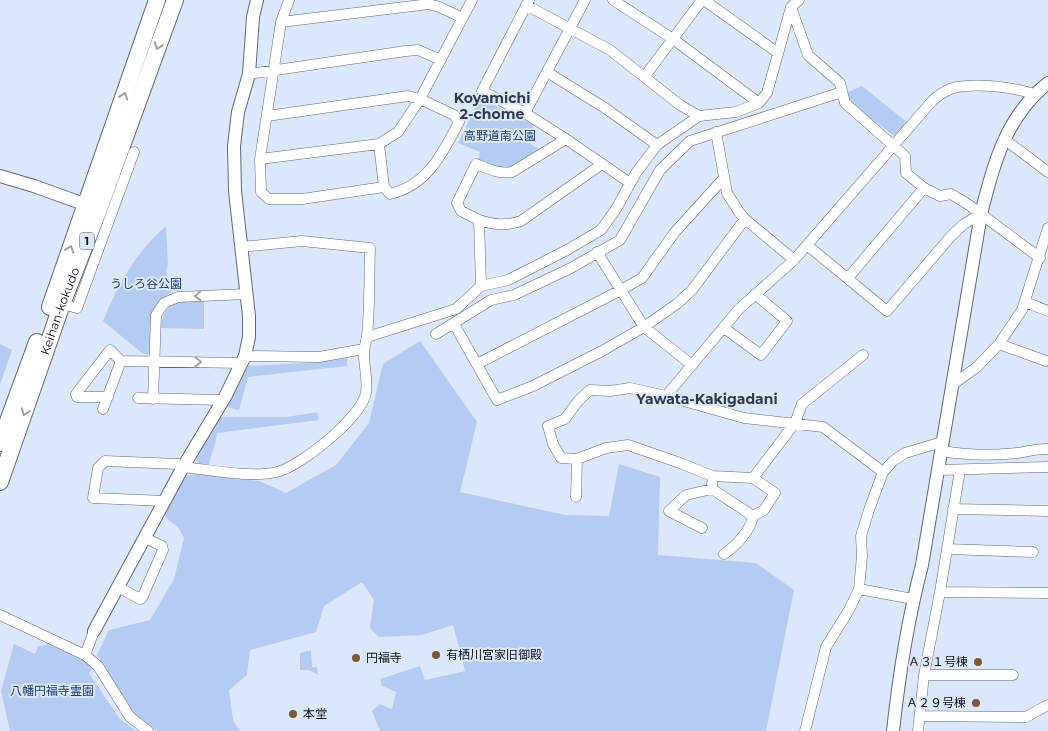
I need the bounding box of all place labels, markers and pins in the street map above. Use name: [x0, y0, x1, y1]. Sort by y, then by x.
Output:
place label: 有栖川宮家旧御殿: [446, 647, 542, 662]
marker: 有栖川宮家旧御殿: [430, 649, 442, 661]
place label: 円福寺: [366, 650, 402, 665]
marker: 円福寺: [350, 652, 362, 664]
place label: Ａ３１号棟: [908, 654, 968, 669]
marker: Ａ３１号棟: [972, 656, 984, 668]
place label: Ａ２９号棟: [906, 695, 966, 710]
marker: Ａ２９号棟: [970, 697, 982, 709]
place label: 本堂: [303, 706, 327, 721]
marker: 本堂: [287, 708, 299, 720]

